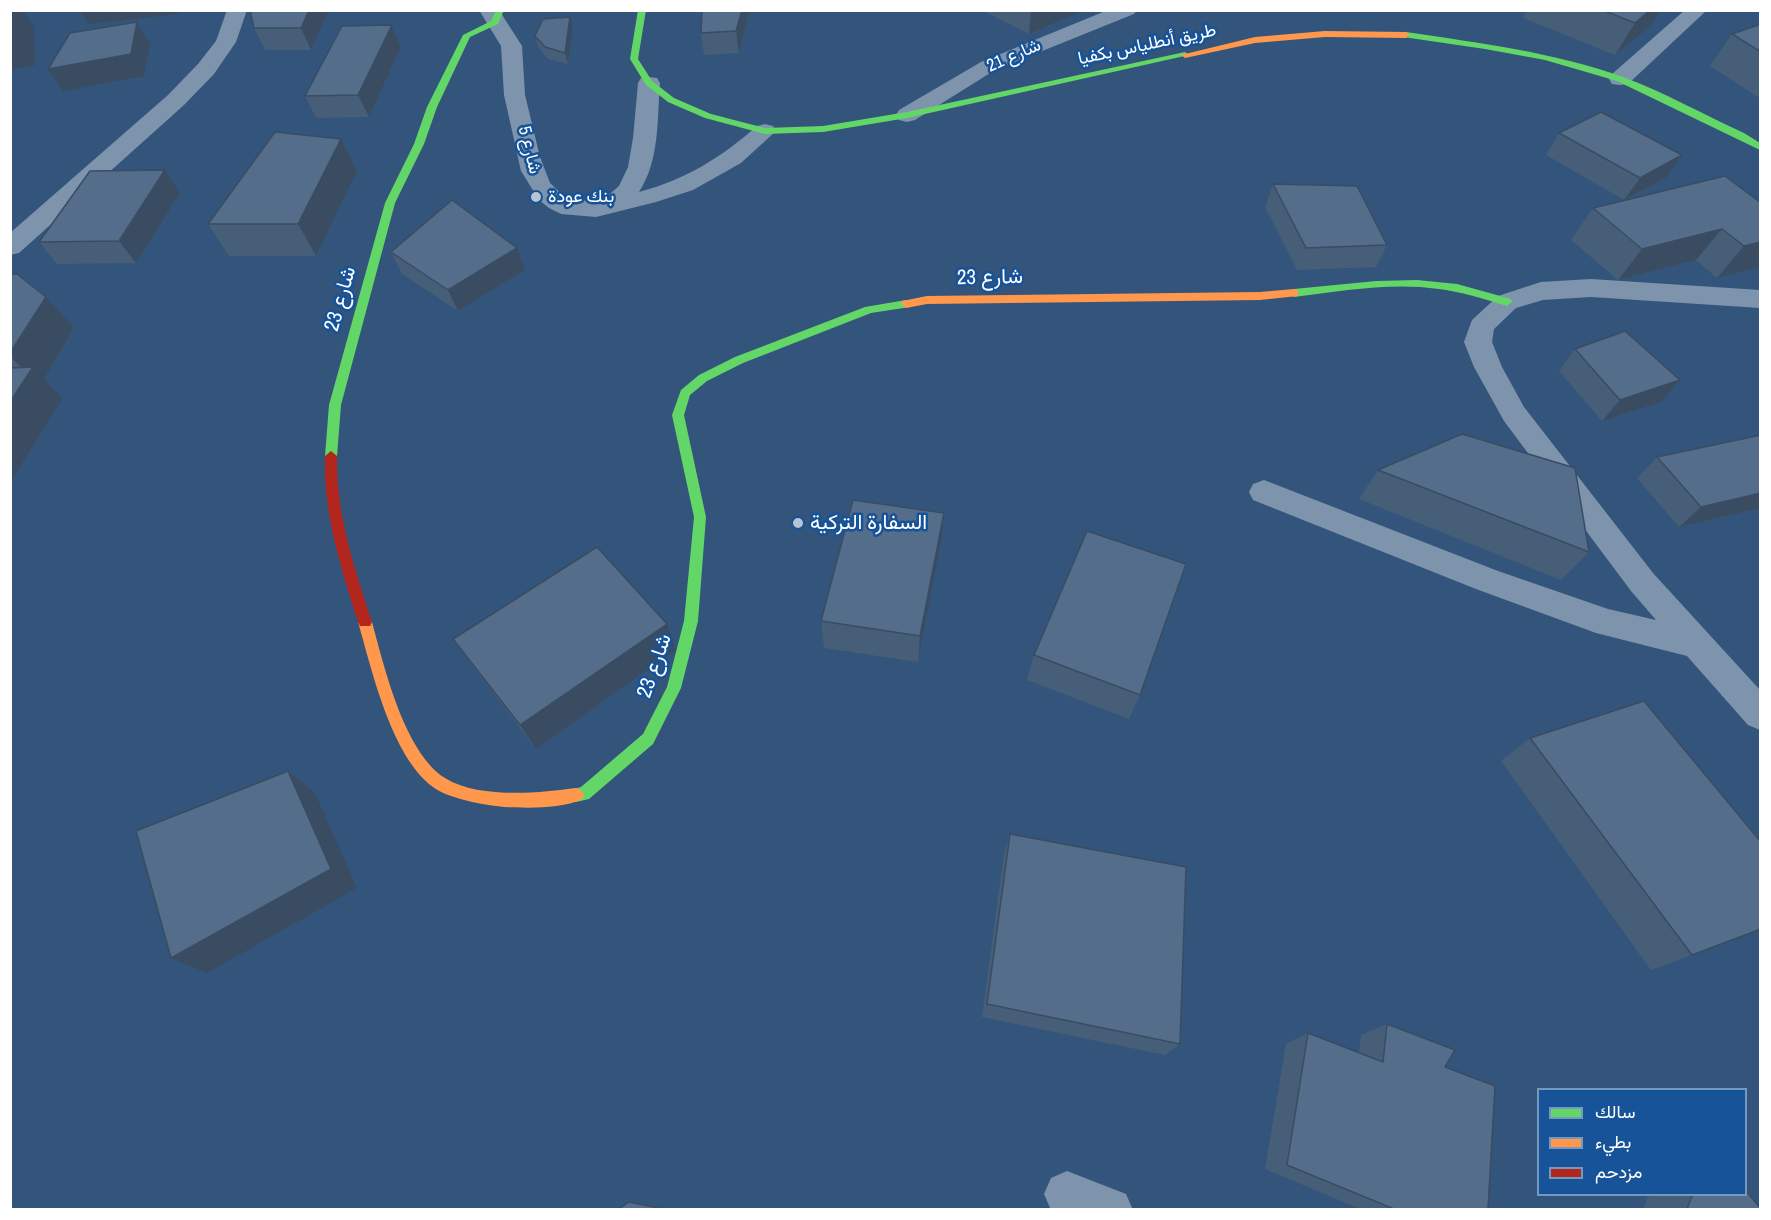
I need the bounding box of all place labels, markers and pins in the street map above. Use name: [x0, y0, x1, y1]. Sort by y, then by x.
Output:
place label: بنك عودة: [548, 186, 614, 208]
marker: بنك عودة: [529, 190, 543, 204]
place label: السفارة التركية: [810, 510, 927, 536]
marker: السفارة التركية: [791, 516, 805, 530]

